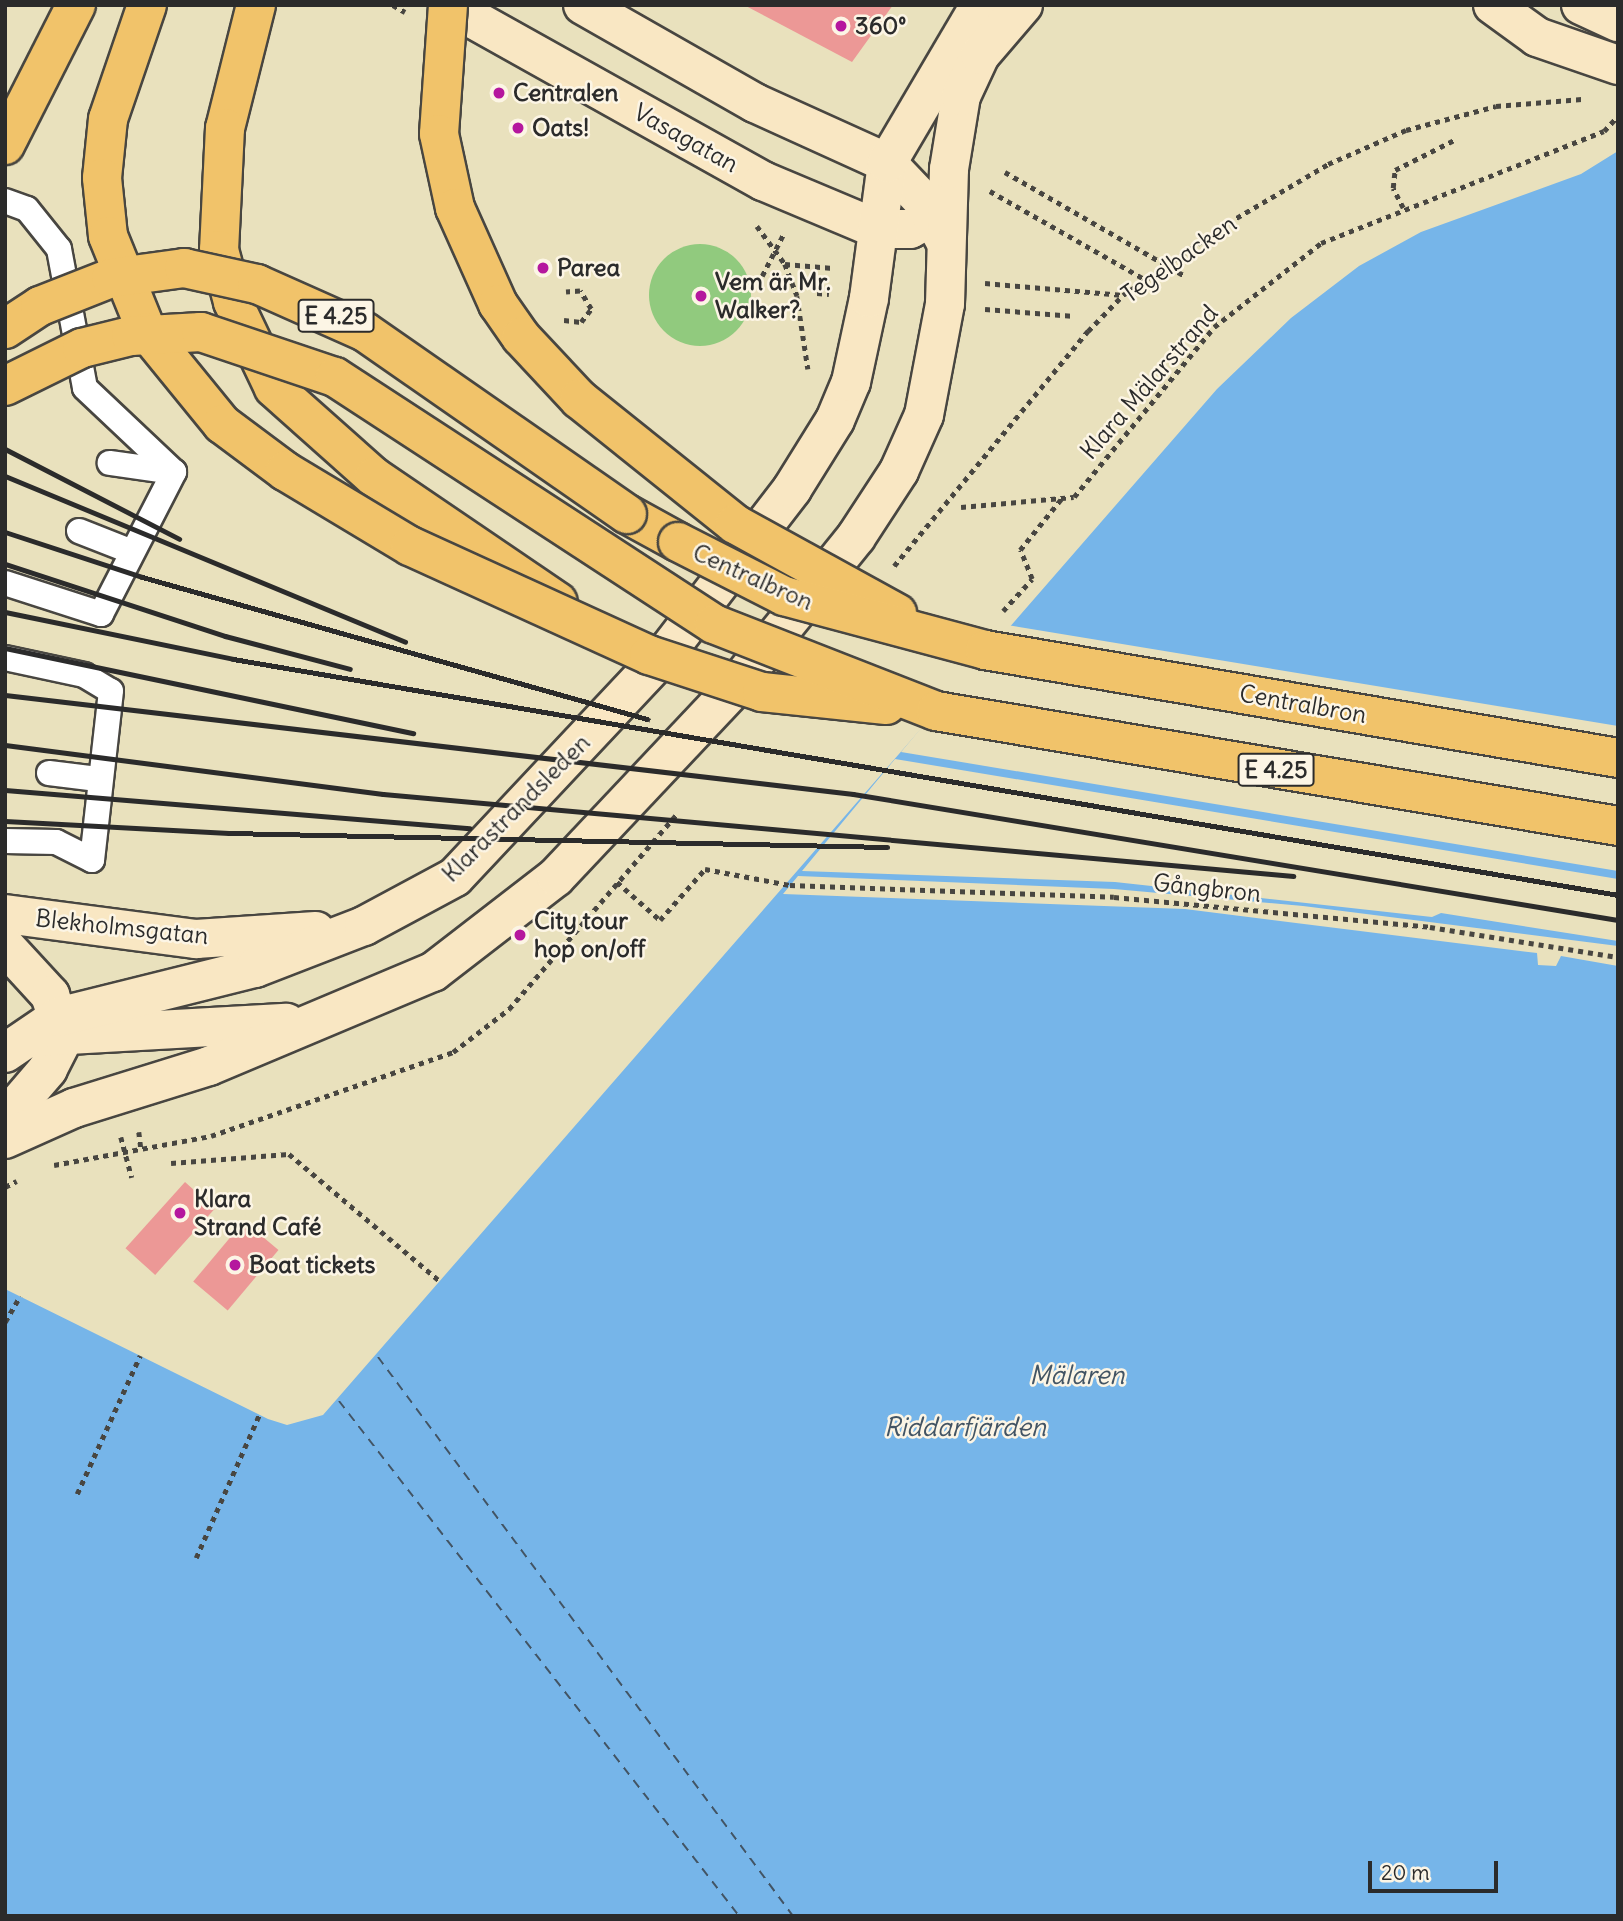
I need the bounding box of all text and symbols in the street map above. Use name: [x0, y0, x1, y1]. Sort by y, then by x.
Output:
place label: 360°: [855, 12, 906, 40]
marker: 360°: [833, 18, 849, 34]
place label: Centralen: [513, 79, 618, 107]
marker: Centralen: [491, 85, 507, 101]
street label: Vasagatan: [629, 98, 743, 178]
place label: Oats!: [532, 114, 589, 142]
marker: Oats!: [510, 120, 526, 136]
street label: Tegelbacken: [1116, 209, 1242, 309]
place label: Parea: [557, 254, 620, 282]
marker: Parea: [535, 260, 551, 276]
place label: Vem är Mr. Walker?: [715, 268, 831, 324]
marker: Vem är Mr. Walker?: [693, 288, 709, 304]
road number: E 4.25: [298, 296, 374, 336]
street label: Klara Mälarstrand: [1074, 299, 1224, 465]
street label: Centralbron: [688, 538, 818, 616]
street label: Centralbron: [1237, 679, 1369, 729]
street label: Klarastrandsleden: [436, 728, 596, 888]
road number: E 4.25: [1238, 750, 1314, 790]
street label: Gångbron: [1152, 868, 1262, 908]
street label: Blekholmsgatan: [34, 904, 210, 950]
place label: City tour hop on/off: [534, 907, 645, 963]
marker: City tour hop on/off: [512, 927, 528, 943]
place label: Klara Strand Café: [194, 1185, 321, 1241]
marker: Klara Strand Café: [172, 1205, 188, 1221]
place label: Boat tickets: [249, 1251, 375, 1279]
marker: Boat tickets: [227, 1257, 243, 1273]
water label: Mälaren: [1029, 1359, 1125, 1391]
water label: Riddarfjärden: [884, 1411, 1046, 1443]
scale bar: [1371, 1848, 1500, 1892]
text: 20 m: [1381, 1859, 1430, 1886]

